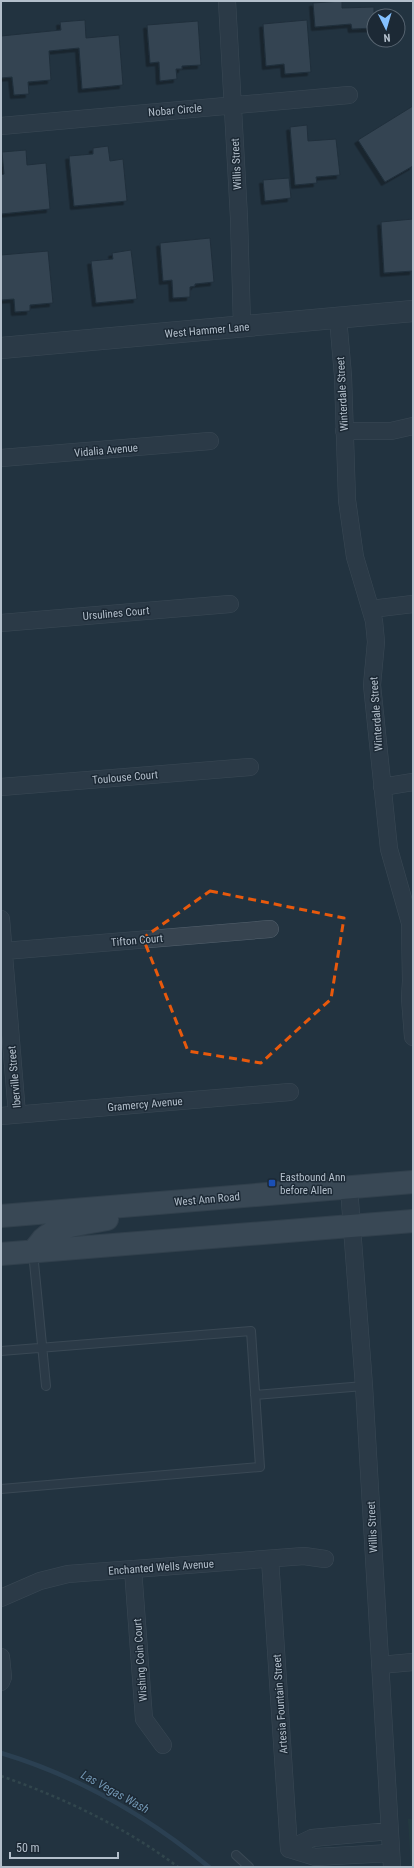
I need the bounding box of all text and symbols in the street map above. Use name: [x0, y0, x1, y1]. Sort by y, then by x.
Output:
north arrow: [366, 8, 406, 48]
text: N: [383, 31, 391, 44]
street label: Nobar Circle: [148, 102, 202, 119]
street label: Willis Street: [229, 138, 244, 190]
street label: West Hammer Lane: [164, 320, 250, 341]
street label: Winterdale Street: [334, 356, 351, 432]
street label: Vidalia Avenue: [74, 441, 138, 460]
street label: Ursulines Court: [82, 604, 150, 623]
street label: Winterdale Street: [367, 676, 386, 752]
street label: Toulouse Court: [92, 768, 159, 787]
street label: Tifton Court: [110, 932, 164, 949]
street label: Iberville Street: [5, 1045, 24, 1109]
street label: Gramercy Avenue: [107, 1095, 183, 1114]
place label: Eastbound Ann before Allen: [280, 1171, 346, 1197]
marker: Eastbound Ann before Allen: [267, 1178, 277, 1188]
street label: West Ann Road: [174, 1190, 240, 1209]
street label: Willis Street: [365, 1501, 380, 1553]
street label: Enchanted Wells Avenue: [108, 1557, 214, 1578]
street label: Wishing Coin Court: [131, 1618, 150, 1702]
street label: Artesia Fountain Street: [271, 1654, 290, 1754]
water label: Las Vegas Wash: [79, 1768, 152, 1817]
scale bar: [10, 1834, 118, 1860]
text: 50 m: [16, 1841, 40, 1855]

